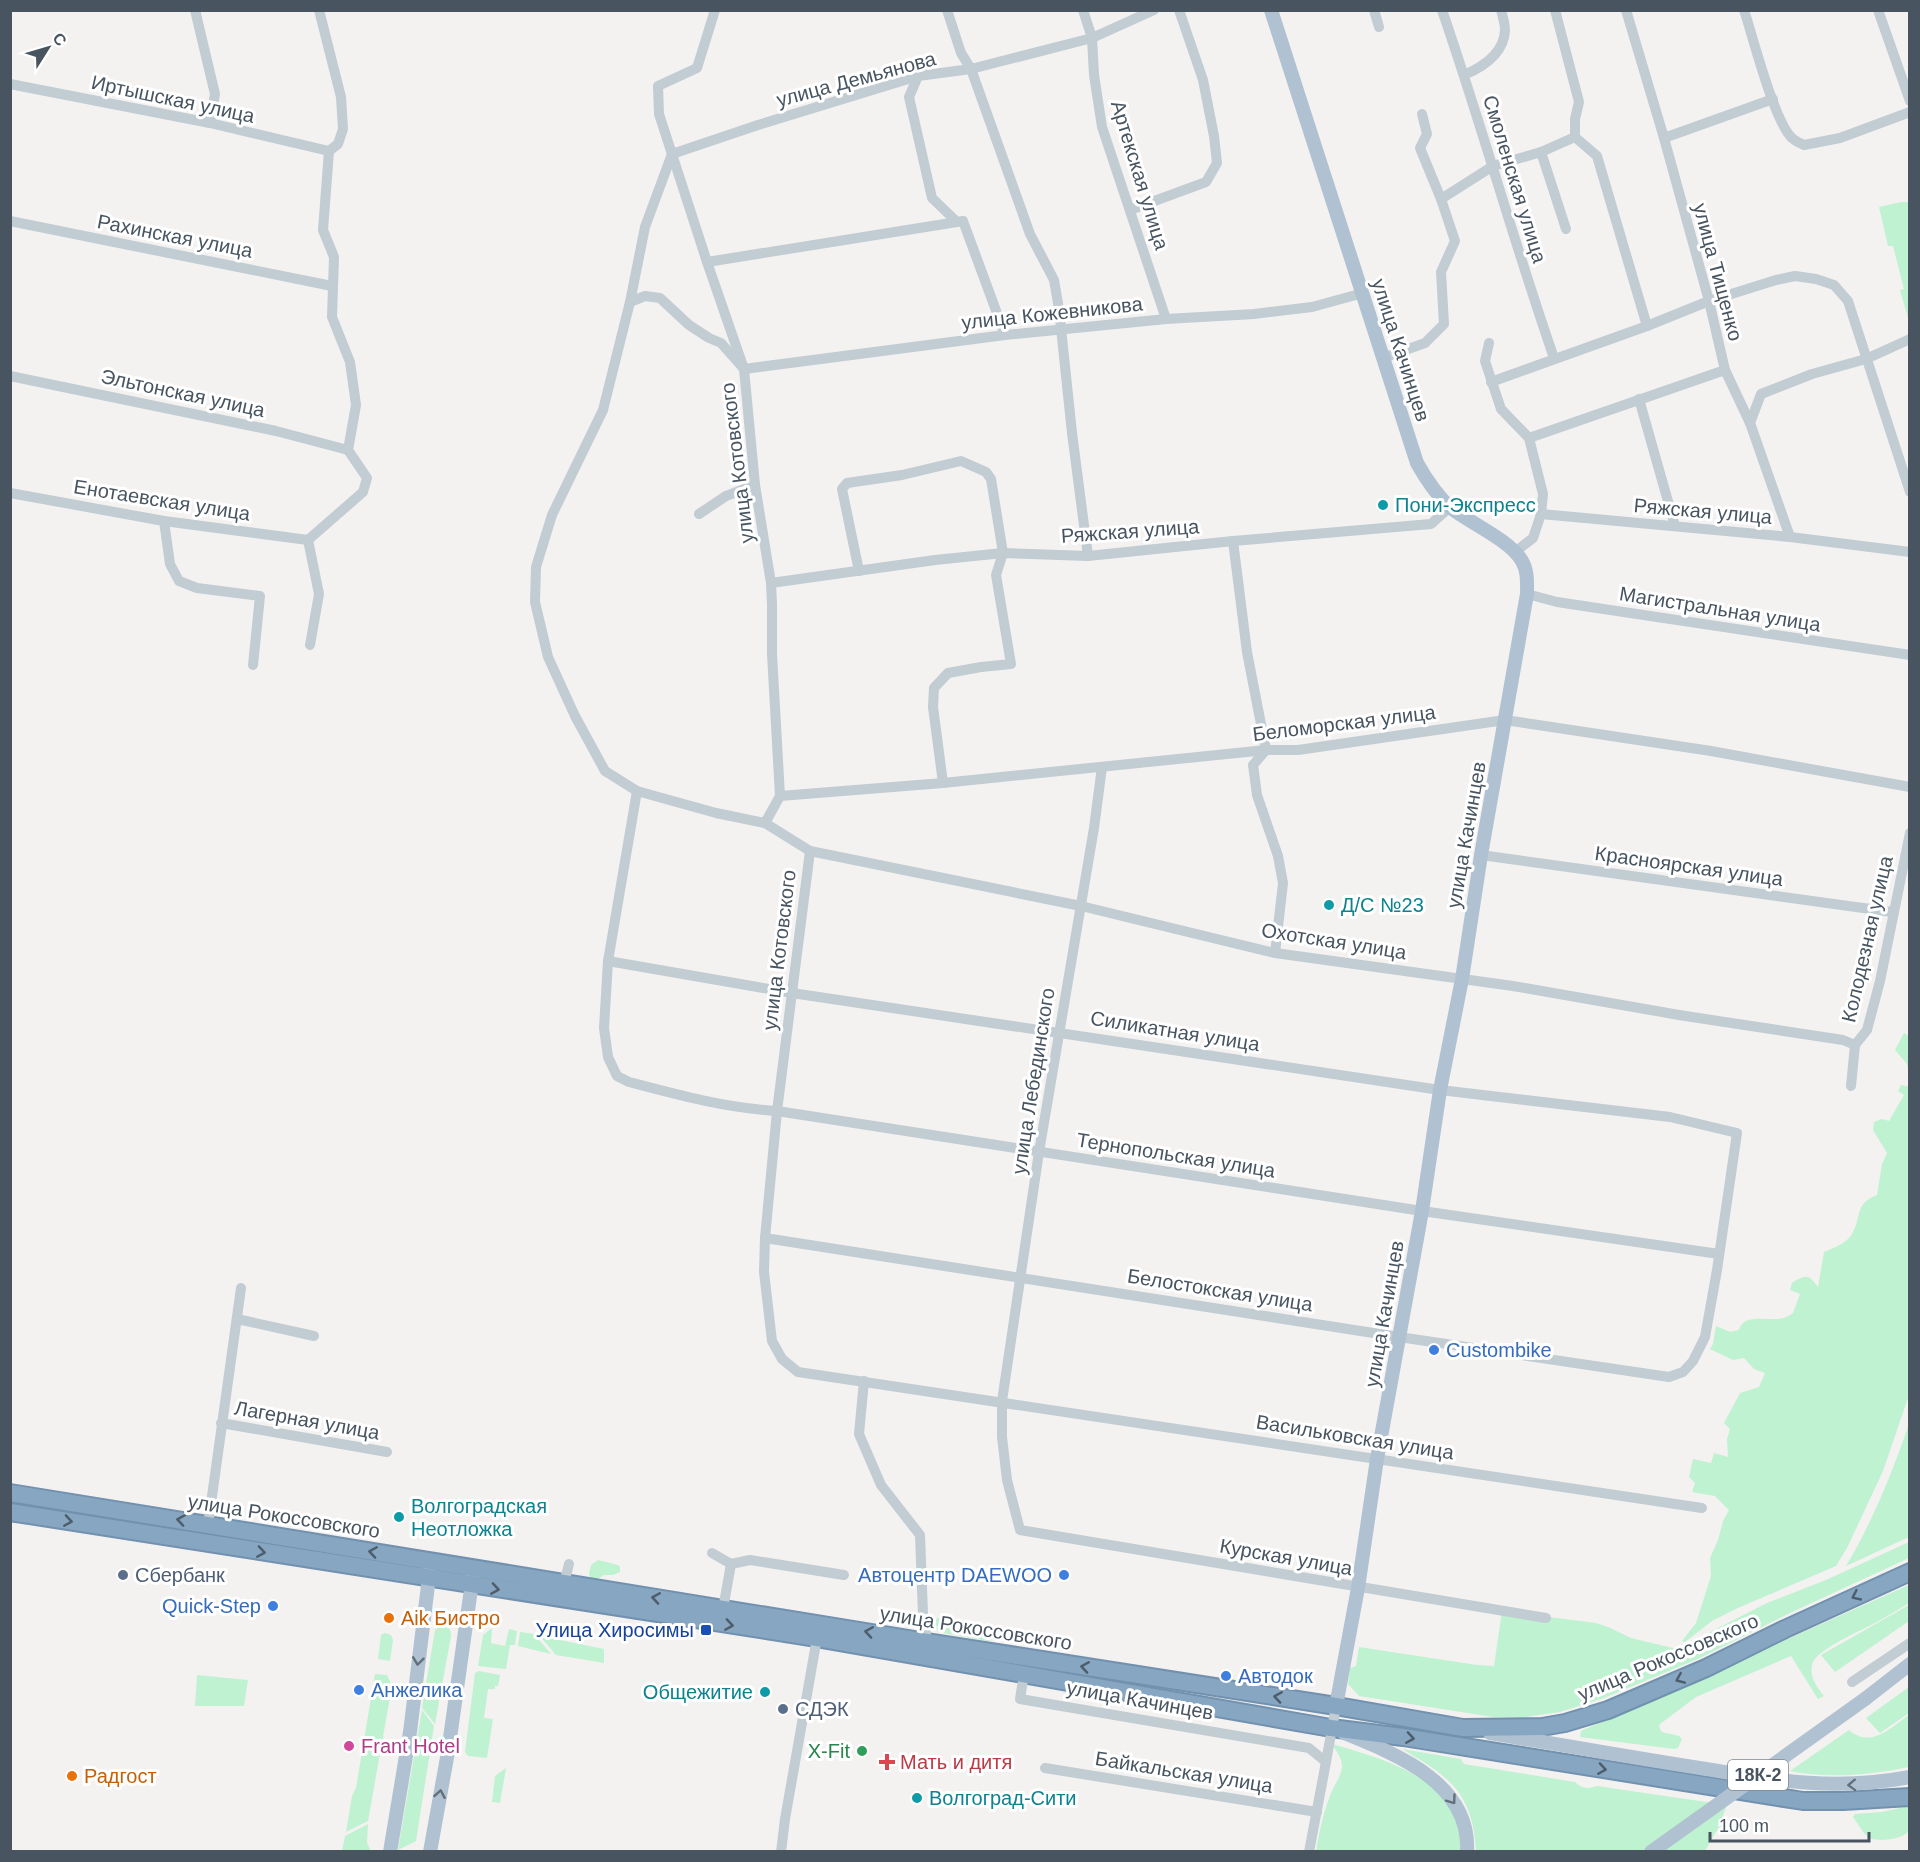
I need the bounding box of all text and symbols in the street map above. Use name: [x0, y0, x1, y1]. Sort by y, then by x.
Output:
north arrow: [18, 18, 78, 78]
text: С: [49, 30, 70, 49]
street label: улица Демьянова: [774, 47, 939, 111]
street label: Иртышская улица: [89, 71, 257, 127]
street label: Смоленская улица: [1479, 92, 1551, 266]
street label: Артекская улица: [1107, 98, 1173, 253]
street label: улица Тищенко: [1689, 201, 1747, 343]
street label: Рахинская улица: [95, 210, 255, 262]
street label: улица Качинцев: [1368, 276, 1434, 424]
street label: улица Кожевникова: [960, 292, 1145, 333]
street label: Эльтонская улица: [99, 365, 268, 421]
street label: улица Котовского: [716, 382, 758, 544]
street label: Енотаевская улица: [72, 475, 253, 525]
place label: Пони-Экспресс: [1395, 494, 1536, 516]
street label: Ряжская улица: [1633, 494, 1774, 528]
marker: Пони-Экспресс: [1376, 498, 1390, 512]
street label: Ряжская улица: [1060, 515, 1201, 547]
street label: Магистральная улица: [1618, 582, 1823, 636]
street label: Беломорская улица: [1251, 701, 1438, 745]
street label: улица Качинцев: [1442, 760, 1490, 910]
street label: Красноярская улица: [1594, 842, 1785, 890]
street label: Колодезная улица: [1837, 853, 1897, 1024]
street label: улица Котовского: [758, 869, 800, 1031]
place label: Д/С №23: [1341, 894, 1424, 916]
marker: Д/С №23: [1322, 898, 1336, 912]
street label: Охотская улица: [1260, 919, 1409, 963]
street label: улица Лебединского: [1007, 986, 1059, 1176]
street label: Силикатная улица: [1089, 1007, 1262, 1055]
street label: Тернопольская улица: [1075, 1128, 1278, 1182]
street label: улица Качинцев: [1360, 1239, 1408, 1389]
street label: Белостокская улица: [1126, 1264, 1315, 1316]
place label: Custombike: [1446, 1339, 1552, 1361]
marker: Custombike: [1427, 1343, 1441, 1357]
street label: Лагерная улица: [233, 1396, 382, 1444]
street label: Васильковская улица: [1255, 1410, 1456, 1464]
street label: улица Рокоссовского: [186, 1490, 382, 1542]
place label: Волгоградская Неотложка: [411, 1495, 547, 1540]
marker: Волгоградская Неотложка: [392, 1510, 406, 1524]
one-way arrow: [176, 1514, 186, 1527]
one-way arrow: [64, 1515, 73, 1527]
street label: Курская улица: [1218, 1535, 1355, 1580]
one-way arrow: [256, 1545, 265, 1557]
one-way arrow: [368, 1546, 378, 1558]
place label: Сбербанк: [135, 1564, 225, 1586]
place label: Автоцентр DAEWOO: [858, 1564, 1052, 1586]
marker: Сбербанк: [116, 1568, 130, 1582]
marker: Автоцентр DAEWOO: [1057, 1568, 1071, 1582]
one-way arrow: [490, 1582, 500, 1594]
one-way arrow: [1852, 1589, 1863, 1601]
one-way arrow: [651, 1592, 660, 1604]
place label: Quick-Step: [162, 1595, 261, 1617]
marker: Quick-Step: [266, 1599, 280, 1613]
street label: улица Рокоссовского: [878, 1602, 1074, 1654]
place label: Aik Бистро: [401, 1607, 500, 1629]
street label: улица Рокоссовского: [1574, 1609, 1762, 1705]
marker: Aik Бистро: [382, 1611, 396, 1625]
one-way arrow: [725, 1618, 734, 1630]
place label: Улица Хиросимы: [536, 1619, 694, 1641]
marker: Улица Хиросимы: [699, 1623, 713, 1637]
one-way arrow: [864, 1627, 874, 1639]
one-way arrow: [412, 1656, 425, 1665]
one-way arrow: [1081, 1661, 1090, 1673]
place label: Автодок: [1238, 1665, 1313, 1687]
marker: Автодок: [1219, 1669, 1233, 1683]
one-way arrow: [1675, 1672, 1686, 1684]
street label: улица Качинцев: [1065, 1676, 1215, 1724]
place label: Анжелика: [371, 1679, 463, 1701]
place label: Общежитие: [643, 1681, 753, 1703]
marker: Анжелика: [352, 1683, 366, 1697]
marker: Общежитие: [758, 1685, 772, 1699]
one-way arrow: [1273, 1691, 1282, 1703]
place label: СДЭК: [795, 1698, 849, 1720]
marker: СДЭК: [776, 1702, 790, 1716]
one-way arrow: [1405, 1732, 1414, 1744]
place label: Frant Hotel: [361, 1735, 460, 1757]
marker: Frant Hotel: [342, 1739, 356, 1753]
place label: X-Fit: [808, 1740, 850, 1762]
marker: X-Fit: [855, 1744, 869, 1758]
street label: Байкальская улица: [1094, 1747, 1275, 1797]
place label: Мать и дитя: [900, 1751, 1012, 1773]
marker: Мать и дитя: [878, 1753, 896, 1771]
road number: 18К-2: [1728, 1760, 1788, 1790]
one-way arrow: [1597, 1762, 1607, 1775]
place label: Радгост: [84, 1765, 157, 1787]
marker: Радгост: [65, 1769, 79, 1783]
one-way arrow: [1847, 1778, 1856, 1791]
place label: Волгоград-Сити: [929, 1787, 1077, 1809]
one-way arrow: [433, 1789, 446, 1799]
marker: Волгоград-Сити: [910, 1791, 924, 1805]
one-way arrow: [1444, 1793, 1455, 1804]
scale bar: [1710, 1805, 1869, 1843]
text: 100 m: [1719, 1816, 1769, 1836]

